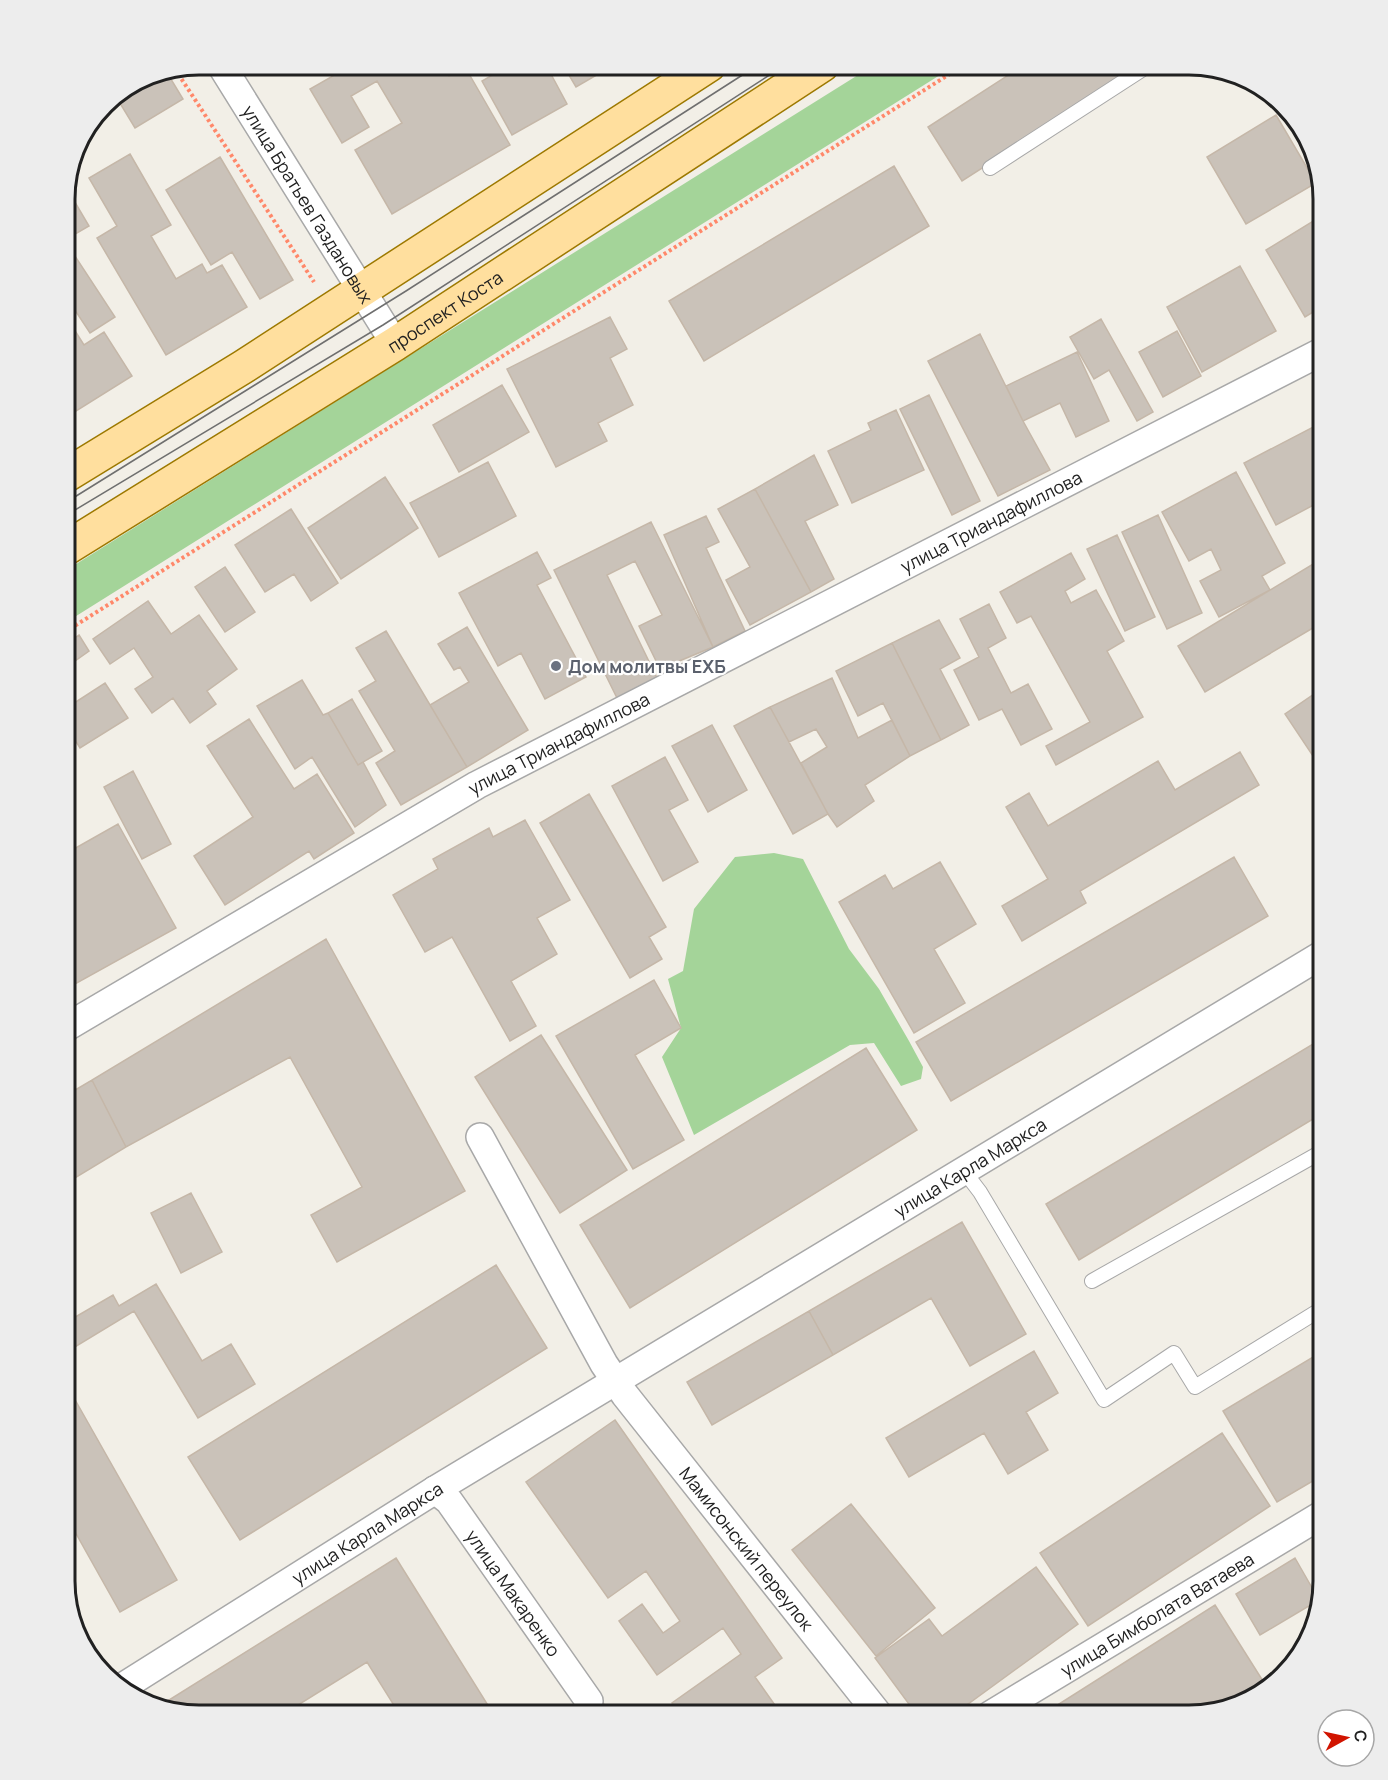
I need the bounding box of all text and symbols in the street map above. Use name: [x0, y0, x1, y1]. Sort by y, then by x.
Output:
street label: улица Братьев Газдановых: [237, 101, 379, 308]
street label: проспект Коста: [383, 265, 507, 358]
street label: улица Триандафиллова: [896, 465, 1086, 578]
place label: Дом молитвы ЕХБ: [568, 654, 726, 678]
marker: Дом молитвы ЕХБ: [549, 659, 563, 673]
street label: улица Триандафиллова: [463, 687, 653, 800]
street label: улица Карла Маркса: [889, 1112, 1051, 1222]
street label: Мамисонский переулок: [674, 1462, 820, 1636]
street label: улица Карла Маркса: [287, 1476, 447, 1589]
street label: улица Макаренко: [461, 1525, 566, 1661]
street label: улица Бимболата Ватаева: [1056, 1547, 1258, 1682]
north arrow: [1316, 1708, 1376, 1768]
text: С: [1349, 1729, 1373, 1743]

